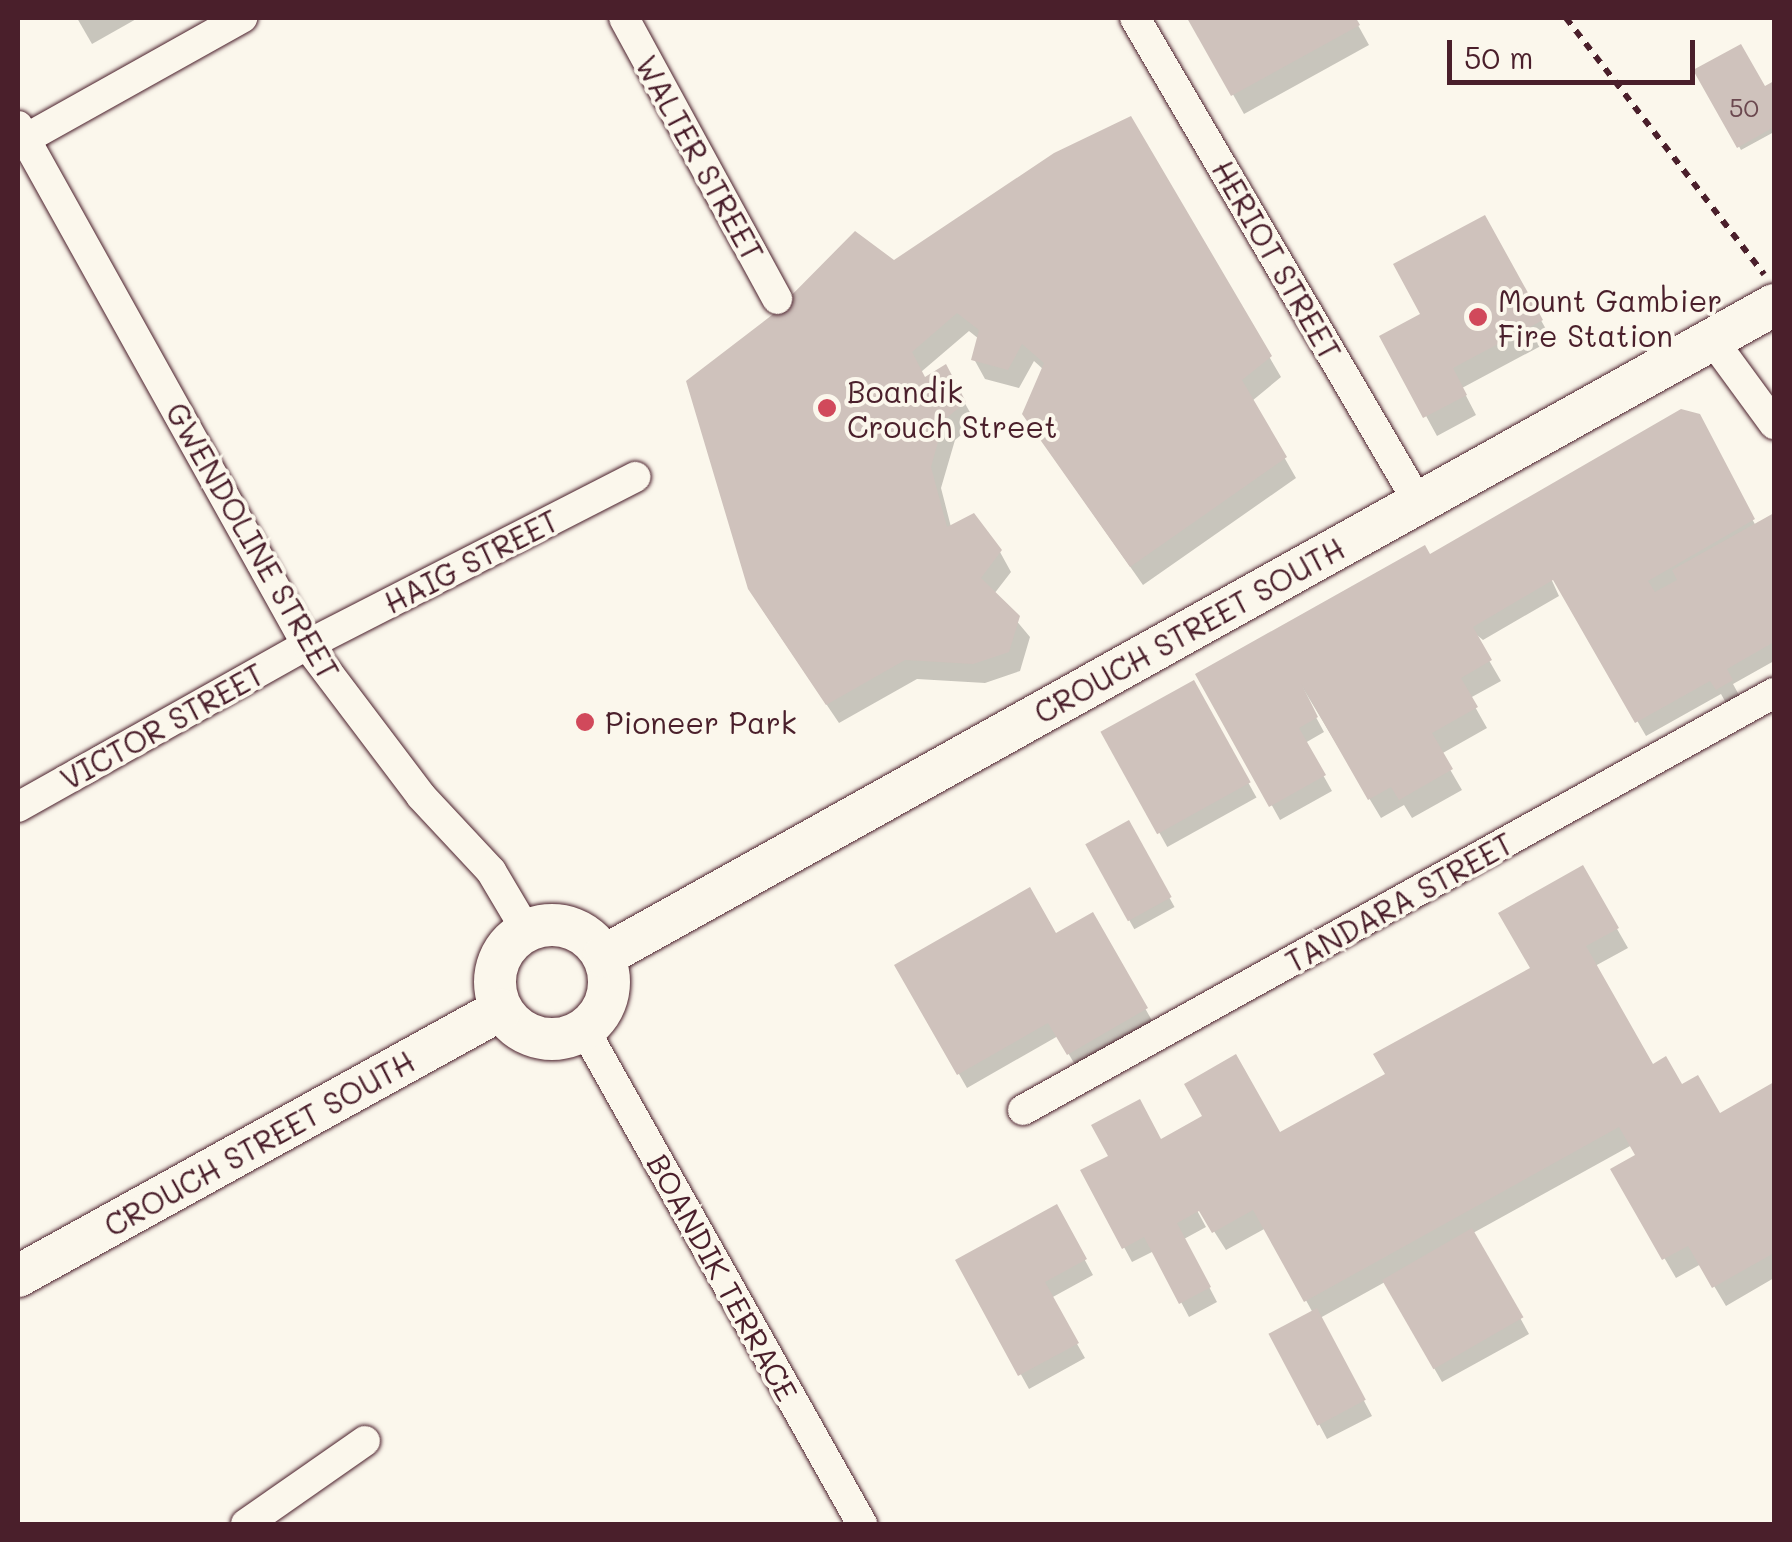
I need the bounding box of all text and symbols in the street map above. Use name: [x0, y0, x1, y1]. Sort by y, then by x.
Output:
scale bar: [1452, 20, 1700, 82]
text: 50 m: [1464, 37, 1534, 77]
street label: WALTER STREET: [629, 49, 771, 267]
house number: 50: [1729, 92, 1759, 122]
street label: HERIOT STREET: [1205, 154, 1349, 366]
place label: Mount Gambier Fire Station: [1498, 282, 1722, 352]
marker: Mount Gambier Fire Station: [1467, 306, 1489, 328]
place label: Boandik Crouch Street: [847, 373, 1057, 444]
street label: GWENDOLINE STREET: [159, 396, 347, 686]
marker: Boandik Crouch Street: [816, 397, 838, 419]
street label: HAIG STREET: [378, 502, 564, 620]
street label: CROUCH STREET SOUTH: [1028, 530, 1350, 730]
street label: VICTOR STREET: [54, 655, 270, 797]
place label: Pioneer Park: [605, 704, 797, 740]
marker: Pioneer Park: [574, 711, 596, 733]
street label: TANDARA STREET: [1279, 825, 1519, 979]
street label: CROUCH STREET SOUTH: [98, 1043, 420, 1243]
street label: BOANDIK TERRACE: [640, 1147, 806, 1407]

